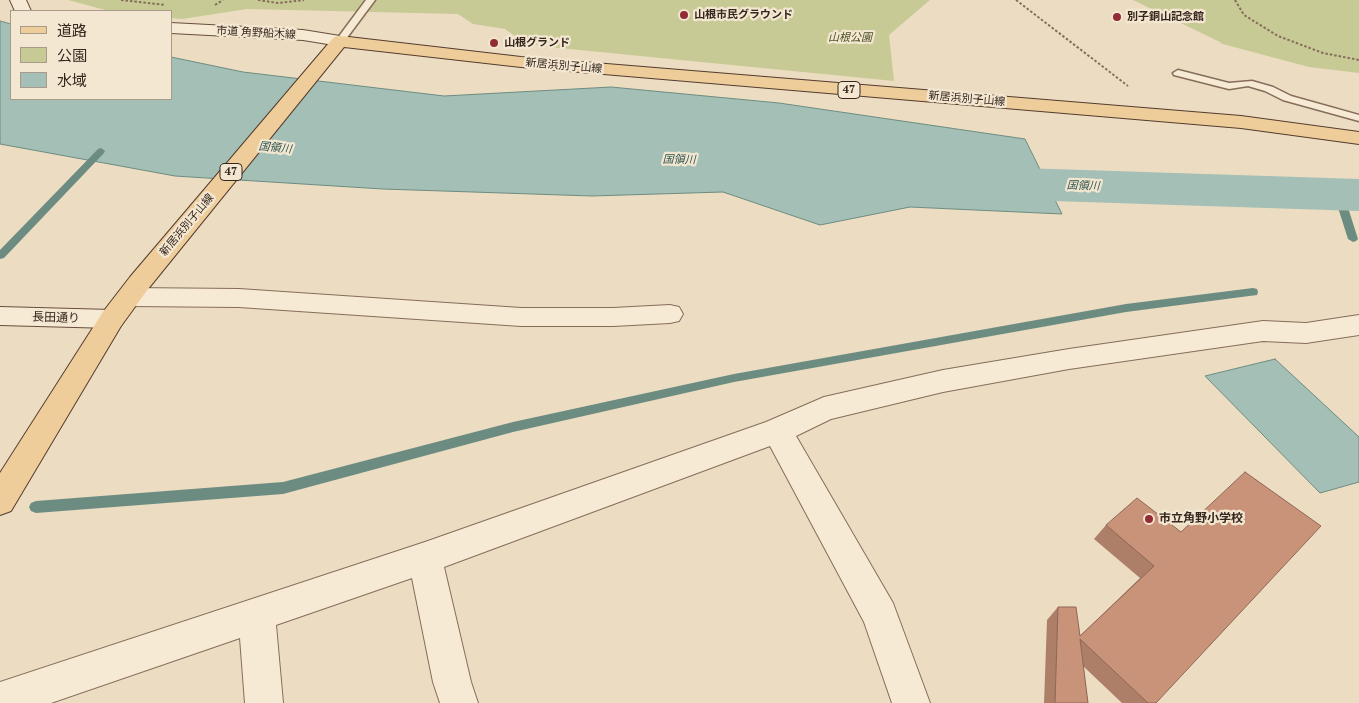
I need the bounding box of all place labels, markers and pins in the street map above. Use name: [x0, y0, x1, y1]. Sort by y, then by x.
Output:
place label: 山根市民グラウンド: [694, 8, 793, 22]
marker: 山根市民グラウンド: [678, 9, 690, 21]
place label: 別子銅山記念館: [1127, 10, 1204, 24]
marker: 別子銅山記念館: [1111, 11, 1123, 23]
place label: 山根グランド: [504, 36, 570, 50]
marker: 山根グランド: [488, 37, 500, 49]
place label: 市立角野小学校: [1159, 512, 1243, 526]
marker: 市立角野小学校: [1143, 513, 1155, 525]

